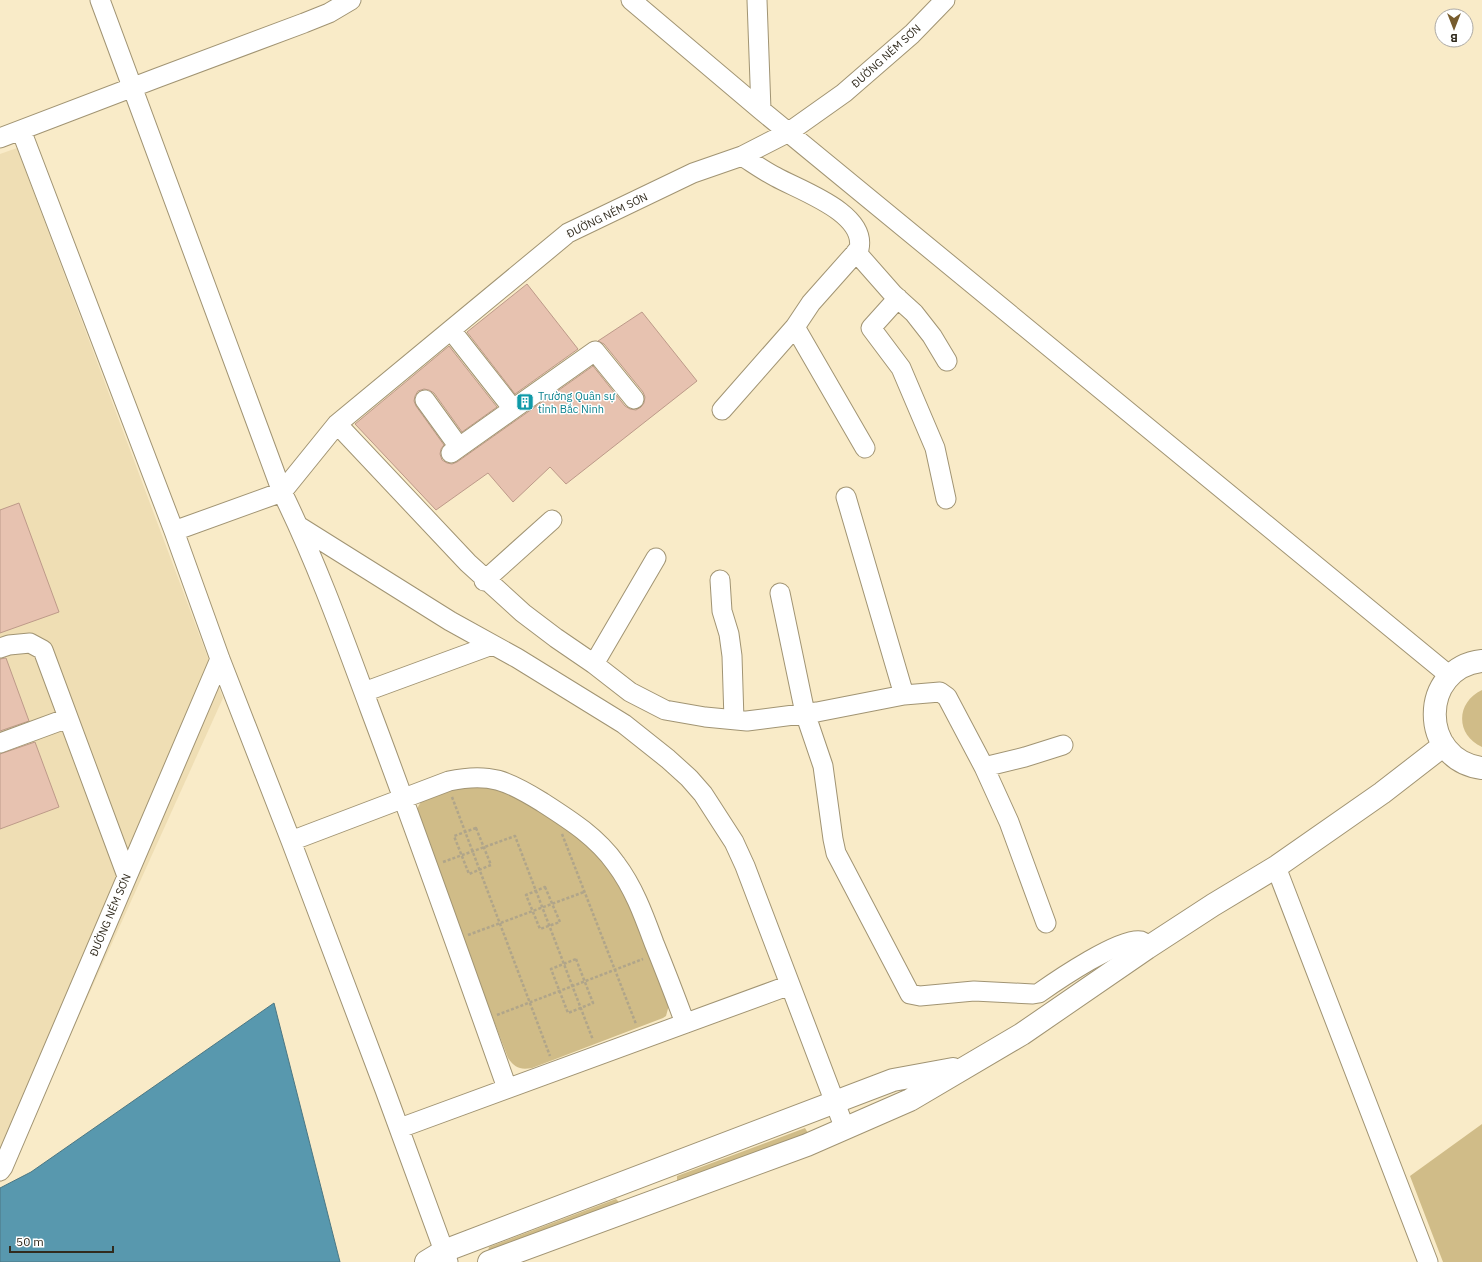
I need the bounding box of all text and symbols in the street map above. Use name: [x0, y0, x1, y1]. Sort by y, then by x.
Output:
north arrow: [1434, 8, 1474, 48]
street label: ĐƯỜNG NÉM SƠN: [848, 21, 924, 91]
text: B: [1450, 31, 1458, 45]
street label: ĐƯỜNG NÉM SƠN: [564, 189, 650, 241]
place label: Trường Quân sự tỉnh Bắc Ninh: [538, 389, 616, 416]
building icon: Trường Quân sự tỉnh Bắc Ninh: [515, 392, 535, 412]
street label: ĐƯỜNG NÉM SƠN: [86, 872, 134, 958]
scale bar: [10, 1228, 113, 1254]
text: 50 m: [16, 1234, 44, 1249]

